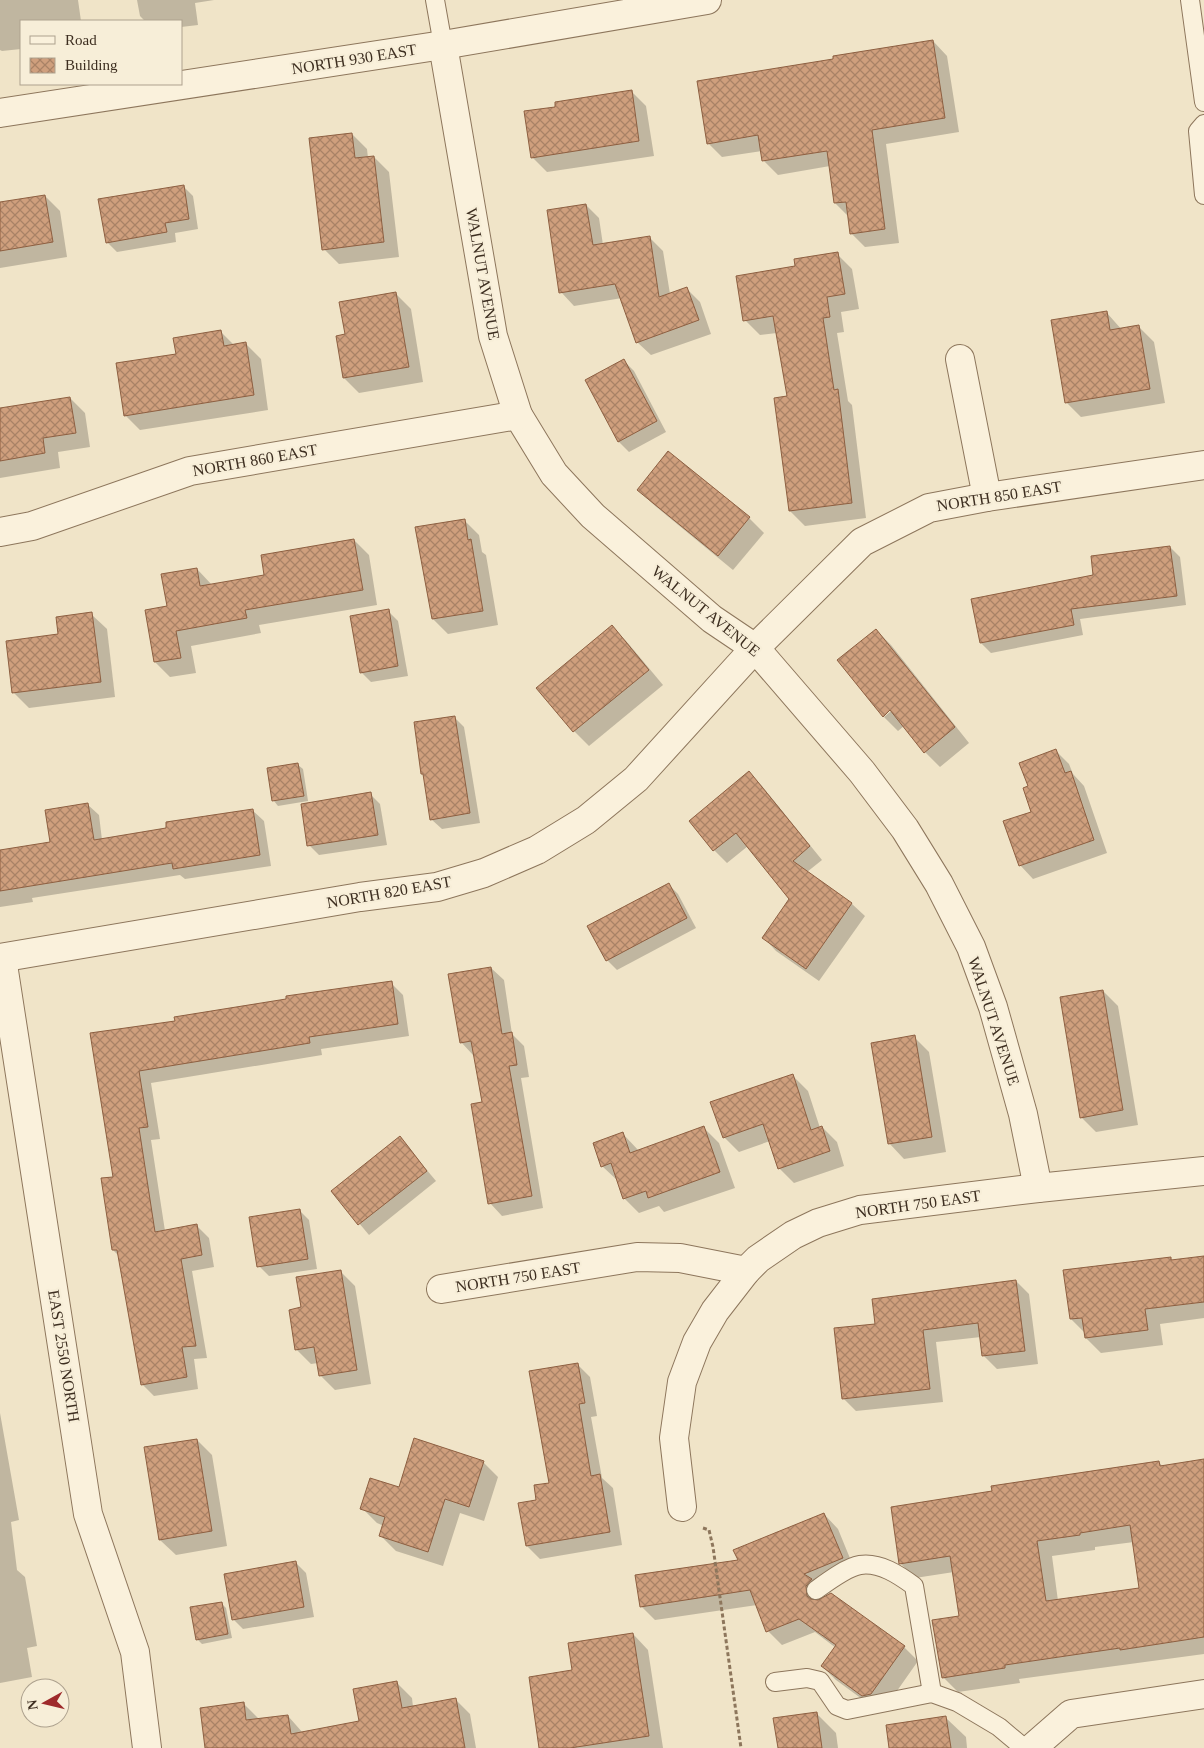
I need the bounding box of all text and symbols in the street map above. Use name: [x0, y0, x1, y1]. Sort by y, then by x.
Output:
legend: [20, 20, 182, 85]
text: Road: [65, 32, 97, 48]
street label: NORTH 930 EAST: [290, 41, 418, 77]
text: Building: [65, 57, 118, 73]
street label: WALNUT AVENUE: [463, 207, 503, 341]
street label: NORTH 860 EAST: [191, 441, 319, 479]
street label: NORTH 850 EAST: [935, 478, 1063, 514]
street label: WALNUT AVENUE: [649, 562, 763, 660]
street label: NORTH 820 EAST: [325, 873, 453, 911]
street label: WALNUT AVENUE: [965, 955, 1023, 1087]
street label: NORTH 750 EAST: [854, 1187, 982, 1221]
street label: NORTH 750 EAST: [454, 1259, 582, 1295]
street label: EAST 2550 NORTH: [45, 1289, 83, 1424]
north arrow: [20, 1678, 70, 1728]
text: N: [24, 1699, 41, 1711]

